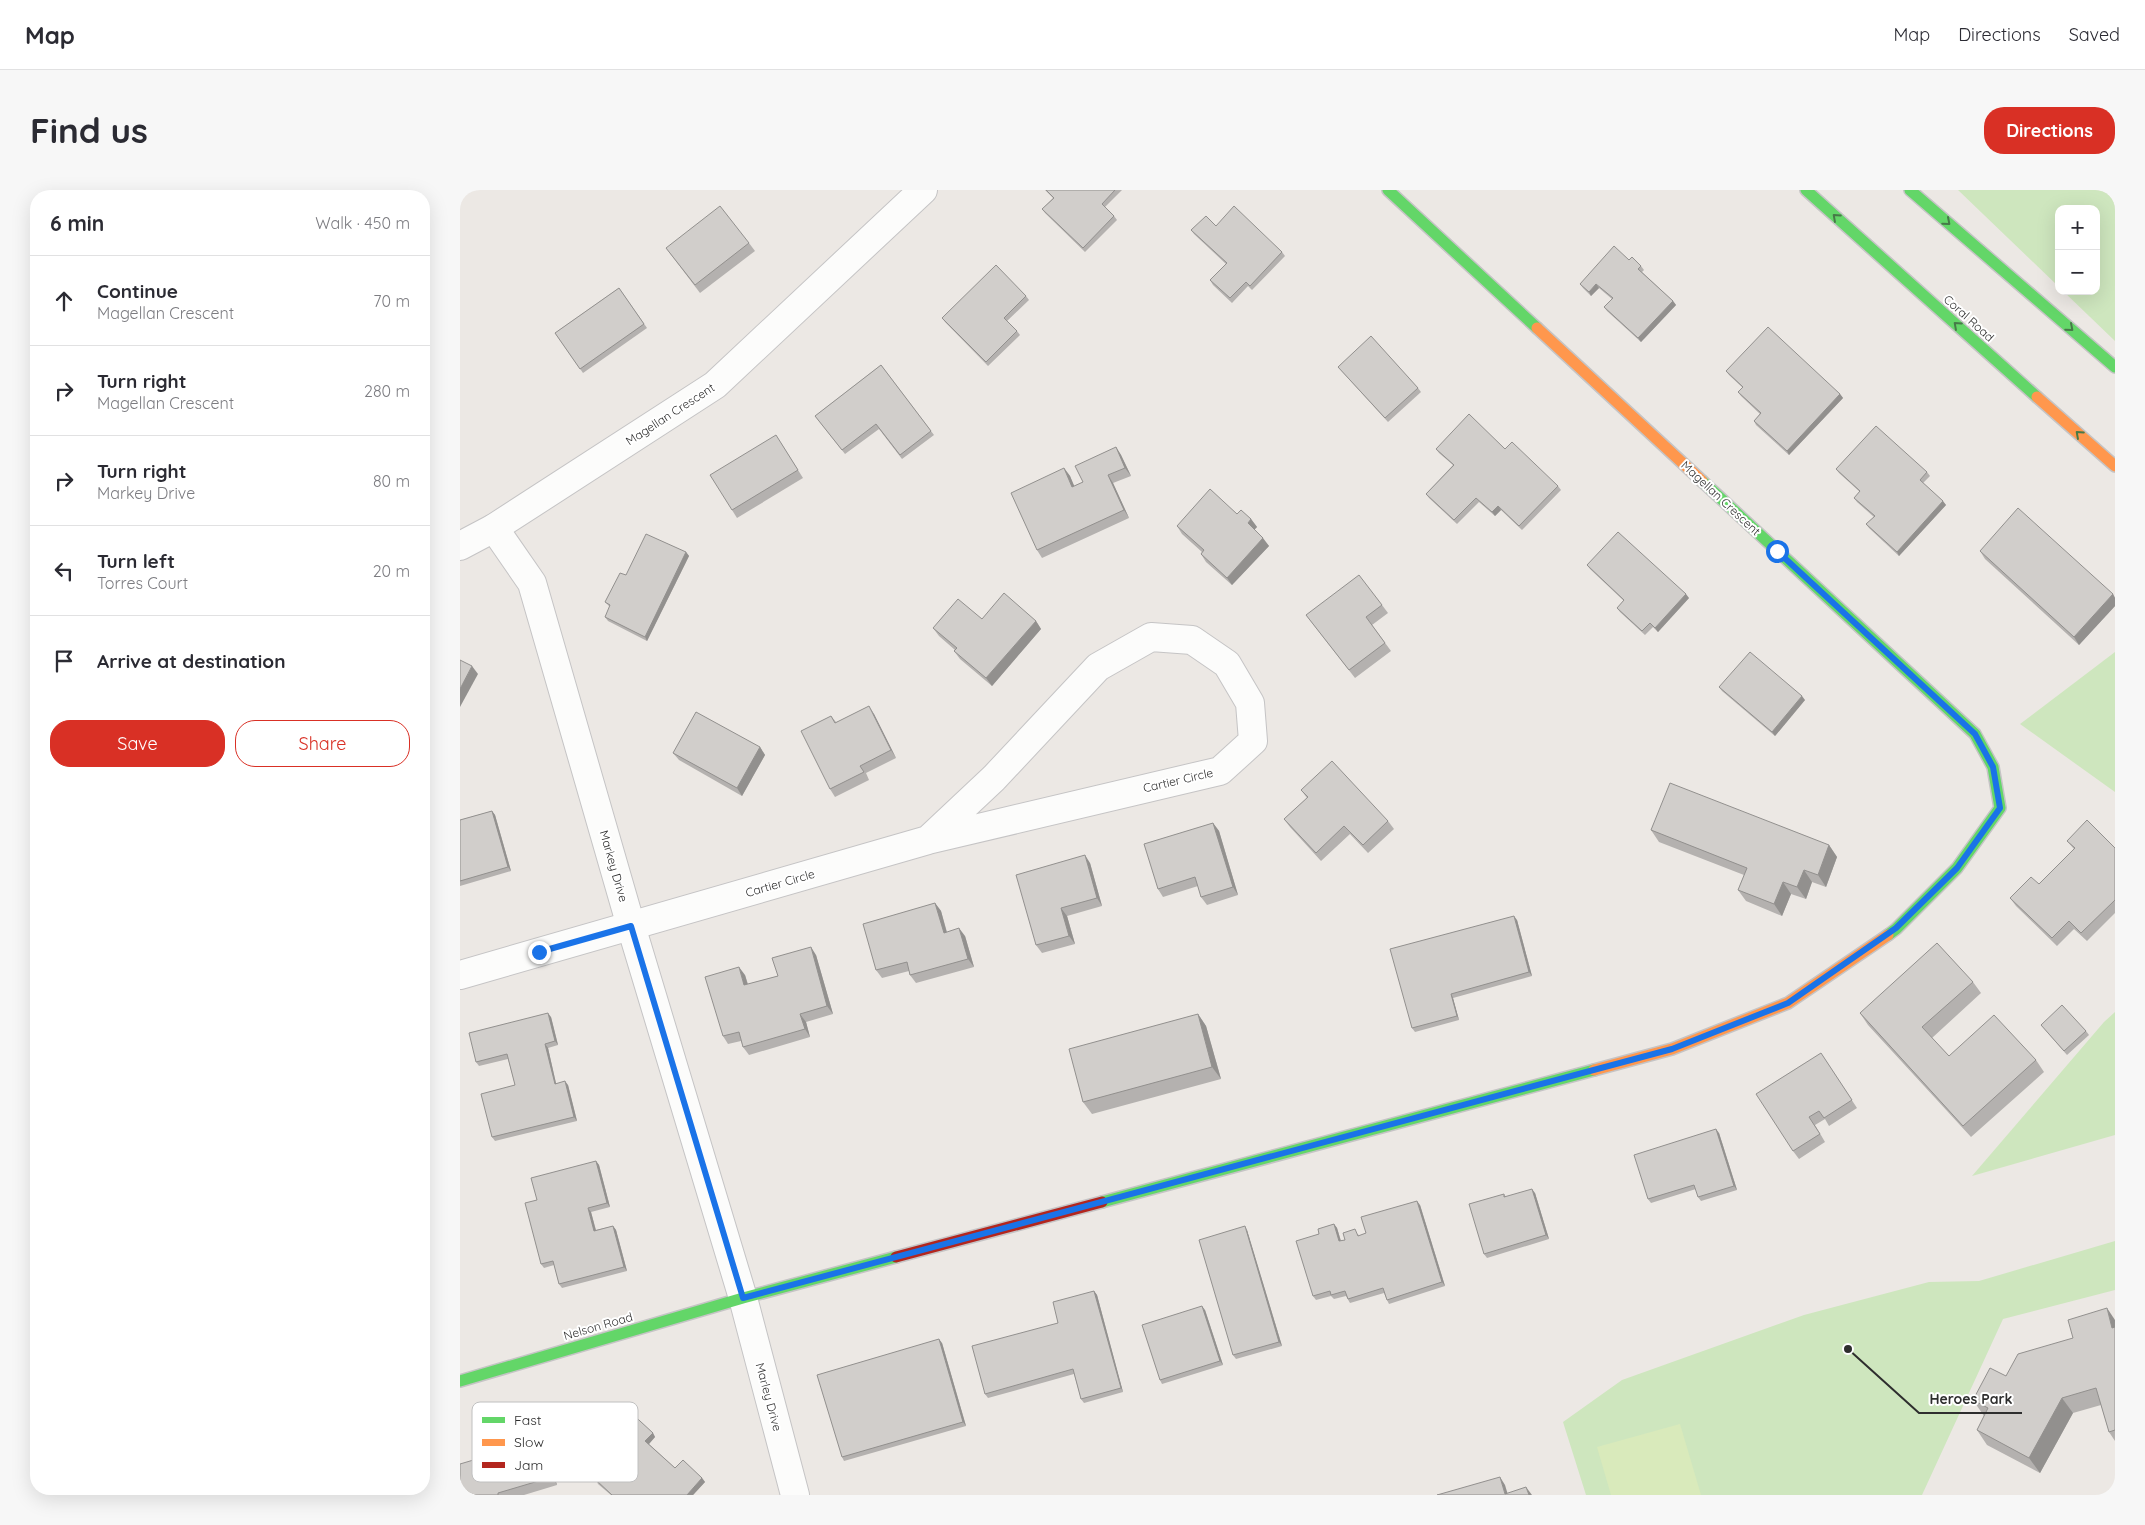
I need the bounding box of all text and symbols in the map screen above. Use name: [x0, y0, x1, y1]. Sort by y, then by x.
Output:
text: Map: [25, 20, 75, 50]
text: Map: [1893, 23, 1930, 46]
text: Directions: [1958, 23, 2041, 46]
text: Saved: [2069, 23, 2120, 46]
button: Directions: [1984, 107, 2115, 154]
text: Find us: [30, 108, 148, 152]
map controls: [2055, 205, 2100, 295]
button: +: [2055, 205, 2100, 250]
text: 6 min: [50, 210, 104, 236]
text: Walk · 450 m: [315, 213, 410, 233]
one-way arrow: [1833, 214, 1842, 223]
one-way arrow: [1941, 216, 1950, 225]
button: −: [2055, 250, 2100, 295]
text: Continue: [97, 279, 178, 303]
icon: ahead: [50, 287, 78, 315]
text: 70 m: [373, 291, 410, 311]
street label: Coral Road: [1941, 291, 1997, 345]
text: Magellan Crescent: [97, 303, 234, 323]
one-way arrow: [1954, 322, 1963, 331]
one-way arrow: [2064, 323, 2073, 332]
text: Turn right: [97, 369, 186, 393]
icon: right: [50, 377, 78, 405]
street label: Magellan Crescent: [623, 380, 717, 448]
text: 280 m: [364, 381, 410, 401]
text: Magellan Crescent: [97, 393, 234, 413]
one-way arrow: [2075, 430, 2084, 439]
street label: Magellan Crescent: [1678, 457, 1764, 539]
text: Turn right: [97, 459, 186, 483]
icon: right: [50, 467, 78, 495]
text: 80 m: [373, 471, 410, 491]
text: Markey Drive: [97, 483, 195, 503]
route start: [1766, 540, 1789, 563]
text: Turn left: [97, 549, 175, 573]
icon: left: [50, 557, 78, 585]
text: 20 m: [373, 561, 410, 581]
text: Torres Court: [97, 573, 188, 593]
icon: arrive: [50, 647, 78, 675]
text: Arrive at destination: [97, 649, 286, 673]
button: Save: [50, 720, 225, 767]
button: Share: [235, 720, 410, 767]
street label: Cartier Circle: [1142, 765, 1215, 795]
street label: Markey Drive: [597, 829, 631, 904]
street label: Cartier Circle: [744, 866, 817, 900]
route end: [528, 941, 551, 964]
street label: Nelson Road: [562, 1309, 634, 1343]
street label: Marley Drive: [753, 1361, 785, 1433]
callout: Heroes Park: [1919, 1384, 2022, 1413]
text: Heroes Park: [1930, 1390, 2013, 1408]
legend: [472, 1402, 638, 1482]
text: Fast: [514, 1411, 542, 1429]
text: Slow: [514, 1433, 544, 1451]
text: Jam: [514, 1456, 543, 1474]

